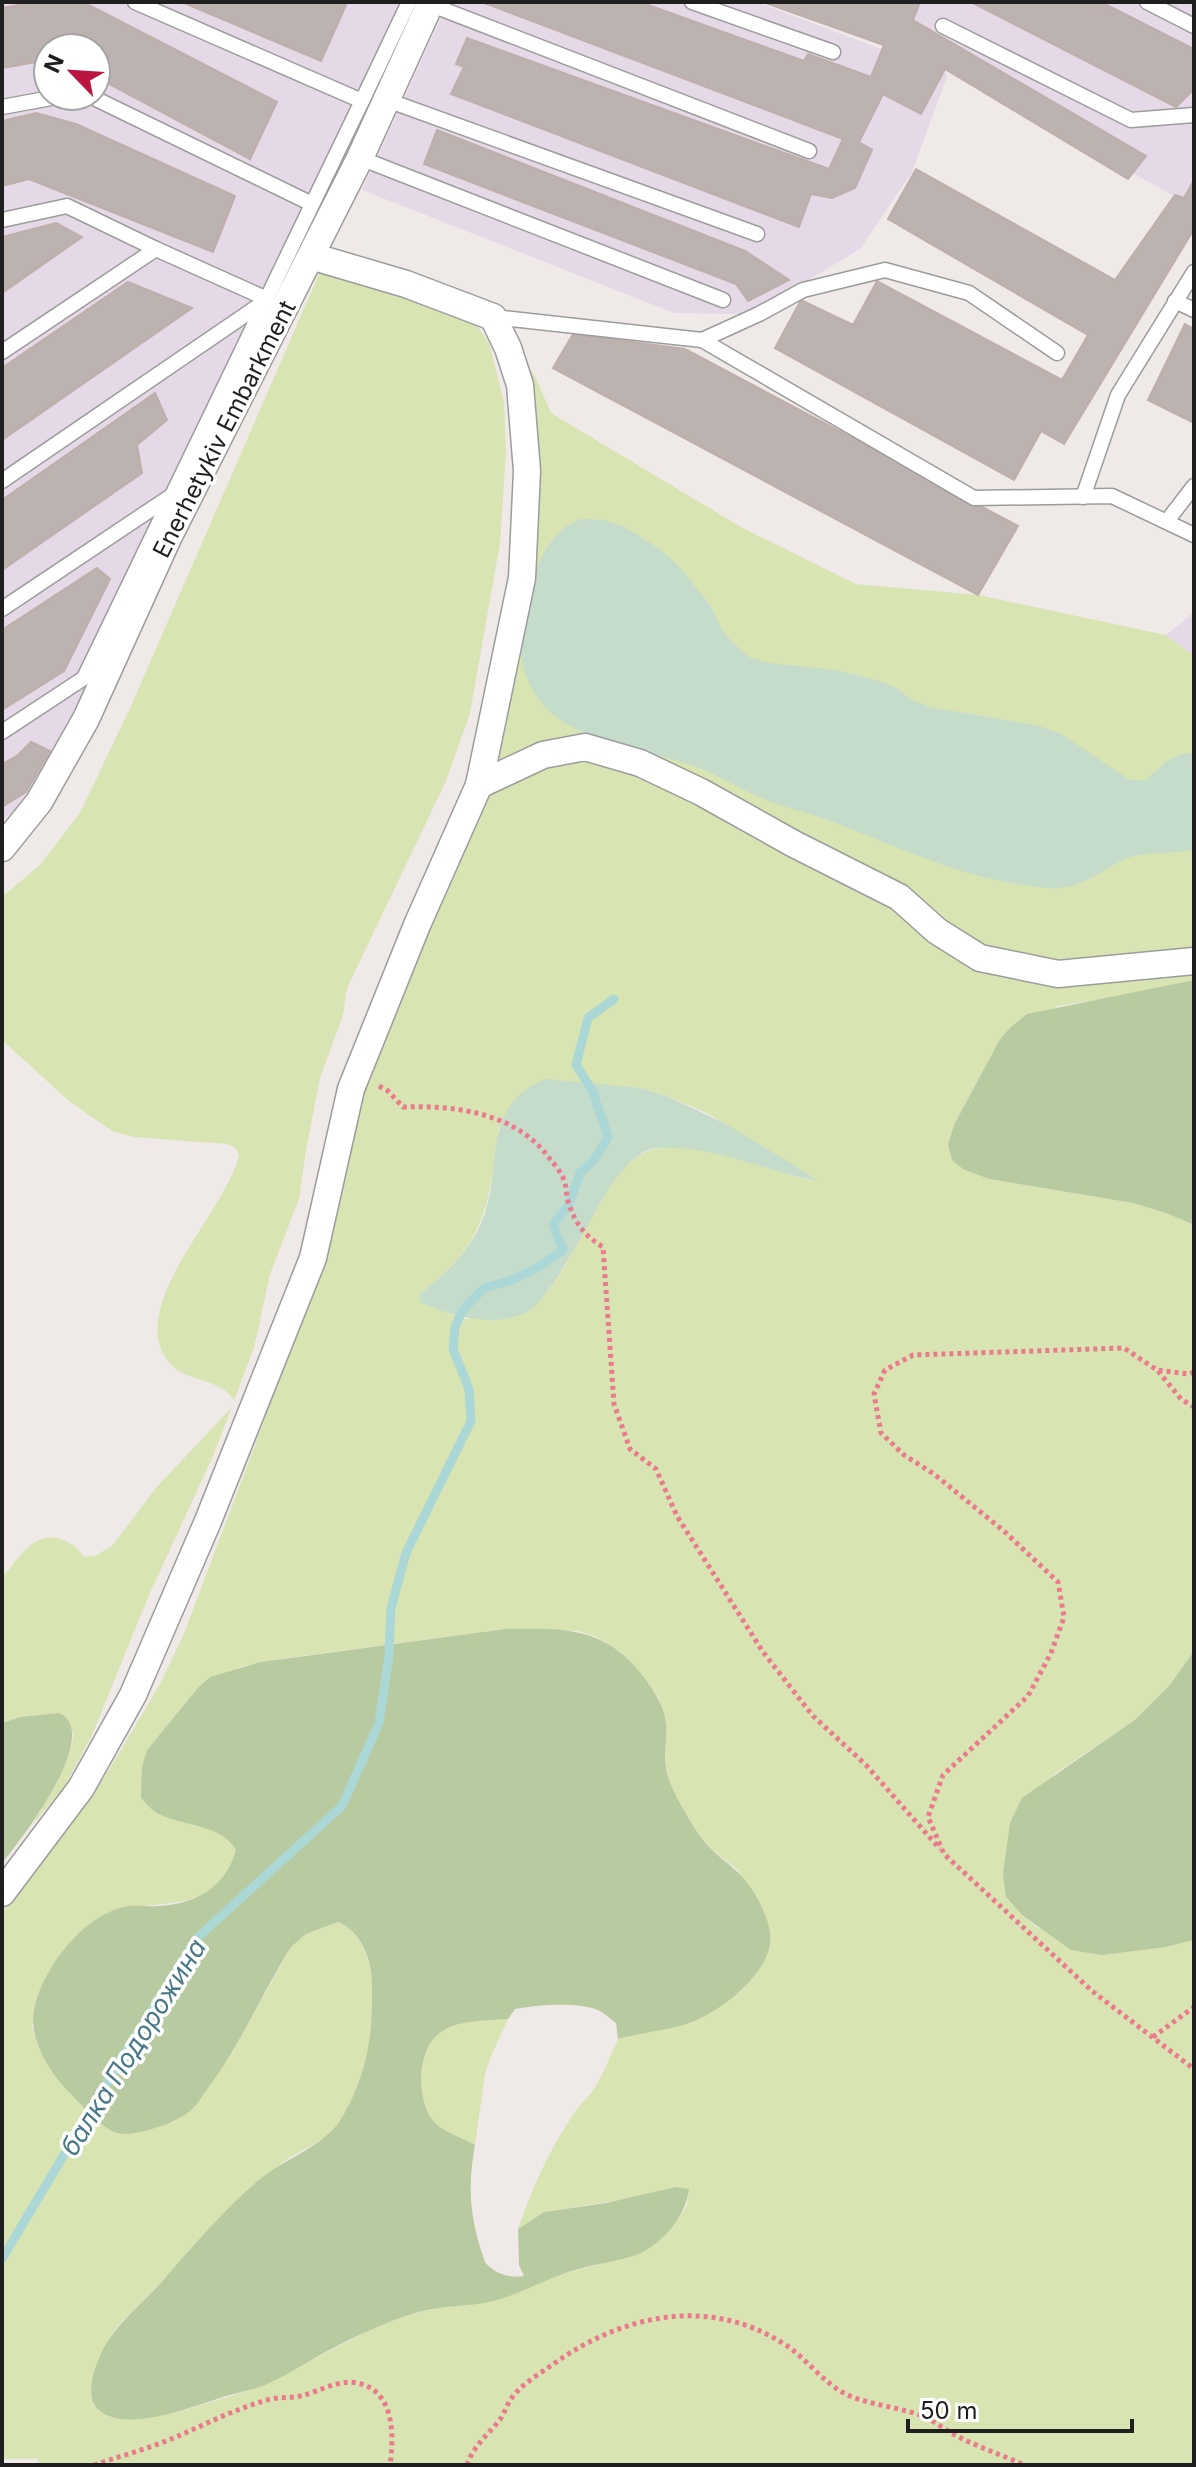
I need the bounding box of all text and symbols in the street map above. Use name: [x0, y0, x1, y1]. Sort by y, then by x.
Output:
north arrow: [32, 32, 112, 112]
text: N: [39, 50, 69, 77]
street label: Enerhetykiv Embarkment: [146, 295, 302, 562]
water label: балка Подорожина: [54, 1933, 212, 2161]
scale bar: [908, 2383, 1132, 2433]
text: 50 m: [920, 2396, 978, 2425]

